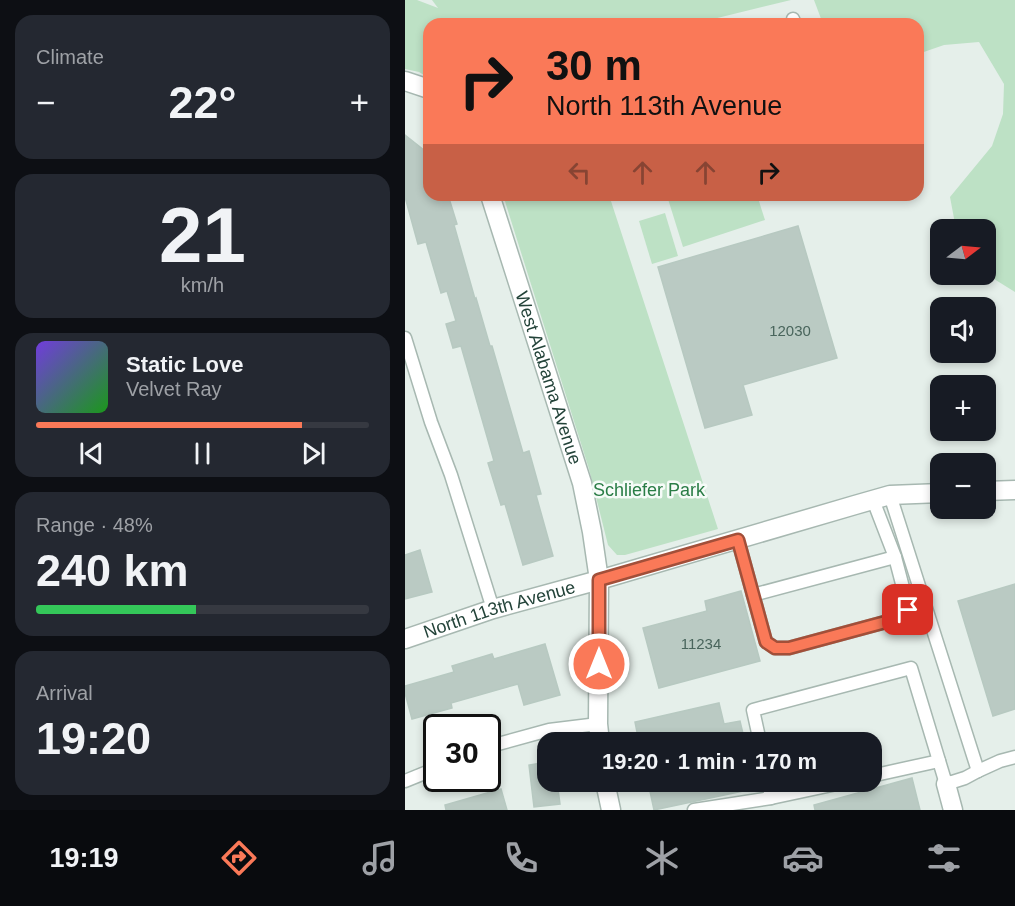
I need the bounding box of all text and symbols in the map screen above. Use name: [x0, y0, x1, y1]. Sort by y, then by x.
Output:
icon: right: [447, 42, 525, 120]
text: 30 m: [546, 42, 642, 89]
text: Climate: [36, 46, 104, 68]
text: 22°: [168, 77, 237, 128]
text: −: [36, 84, 55, 121]
text: +: [350, 84, 369, 121]
text: North 113th Avenue: [546, 91, 782, 121]
icon: left: [563, 156, 596, 189]
icon: ahead: [626, 156, 659, 189]
icon: ahead: [689, 156, 722, 189]
icon: right: [752, 156, 785, 189]
text: 21: [159, 191, 246, 279]
north arrow: [930, 219, 996, 285]
map controls: [930, 219, 996, 519]
text: km/h: [181, 274, 224, 296]
street label: West Alabama Avenue: [511, 289, 585, 467]
button: sound: [930, 297, 996, 363]
house number: 12030: [769, 322, 811, 339]
text: Static Love: [126, 352, 243, 377]
button: +: [930, 375, 996, 441]
text: Velvet Ray: [126, 378, 222, 400]
icon: previous: [75, 437, 108, 470]
icon: pause: [186, 437, 219, 470]
icon: next: [297, 437, 330, 470]
button: −: [930, 453, 996, 519]
park label: Schliefer Park: [593, 480, 706, 500]
text: Range · 48%: [36, 514, 153, 536]
text: 240 km: [36, 545, 189, 596]
street label: North 113th Avenue: [421, 577, 577, 642]
pin: [882, 584, 933, 635]
icon: arrive: [891, 593, 924, 626]
position arrow: [567, 632, 631, 696]
house number: 11234: [681, 635, 721, 652]
text: Arrival: [36, 682, 93, 704]
text: 19:20: [36, 713, 151, 764]
speed limit sign: 30: [423, 714, 501, 792]
text: 19:20 · 1 min · 170 m: [602, 749, 817, 774]
icon: directions: [218, 837, 260, 879]
icon: music: [359, 837, 401, 879]
icon: phone: [500, 837, 542, 879]
icon: climate: [641, 837, 683, 879]
icon: car: [782, 837, 824, 879]
icon: filters: [923, 837, 965, 879]
text: 19:19: [50, 843, 119, 873]

